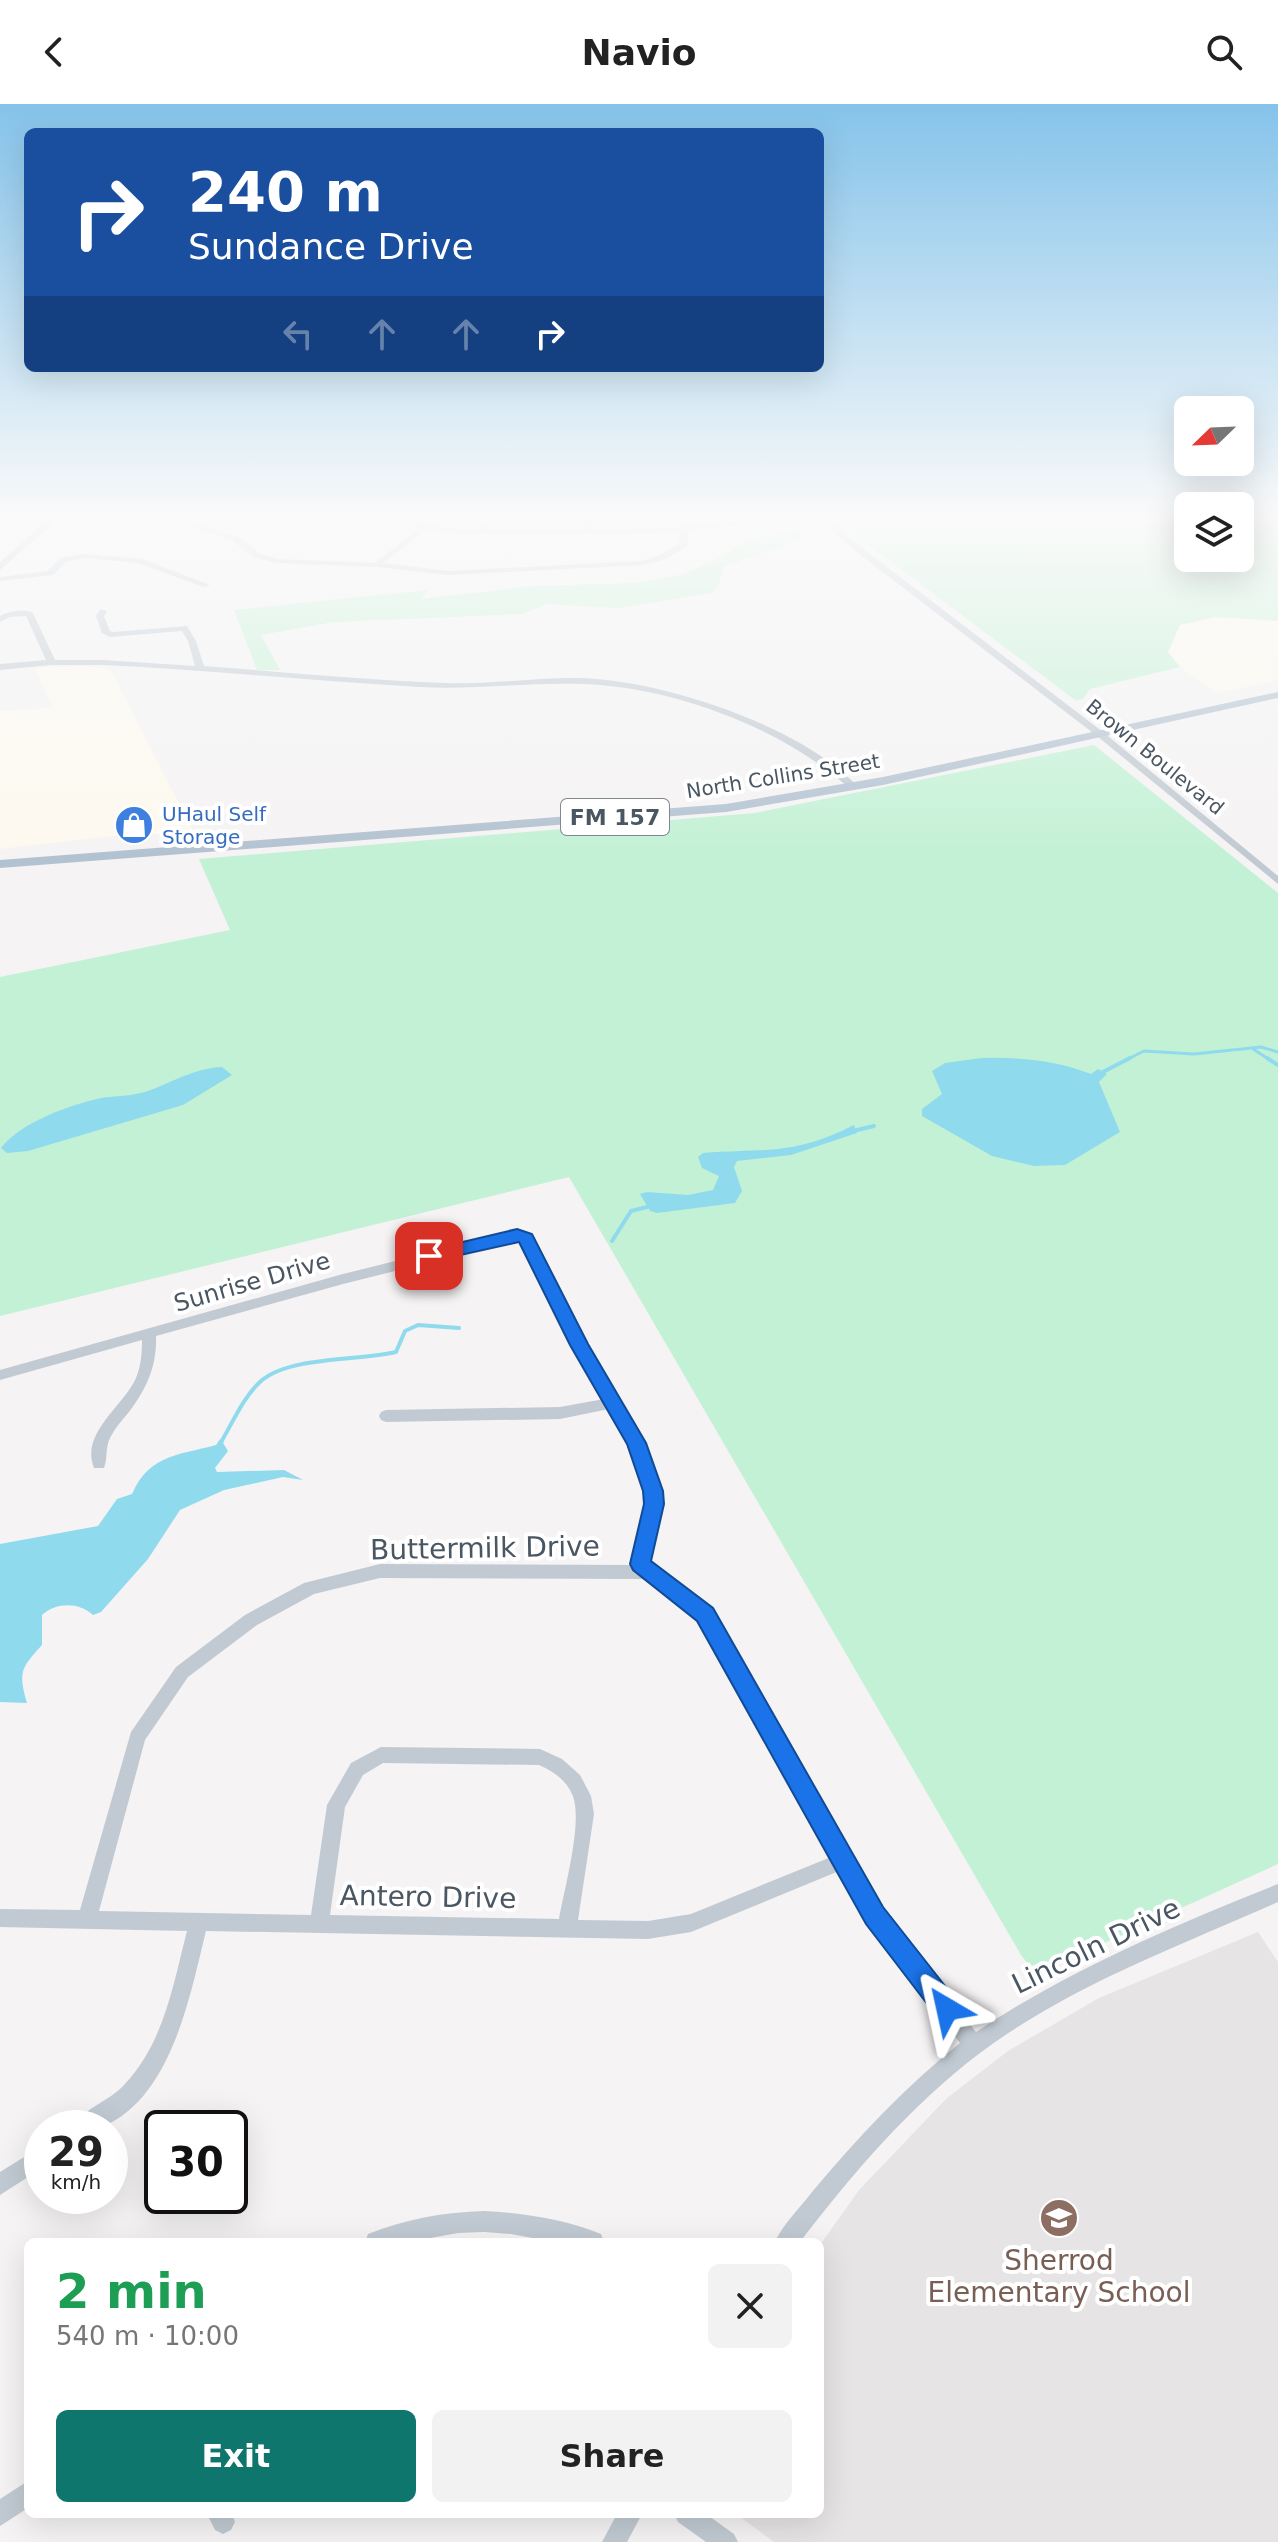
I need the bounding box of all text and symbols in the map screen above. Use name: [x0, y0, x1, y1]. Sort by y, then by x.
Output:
icon: back: [32, 30, 76, 74]
icon: search: [1202, 30, 1246, 74]
text: Navio: [582, 32, 696, 73]
text: 240 m: [188, 159, 383, 224]
icon: right: [56, 160, 160, 264]
text: Sundance Drive: [188, 226, 474, 267]
icon: left: [276, 312, 320, 356]
icon: ahead: [360, 312, 404, 356]
icon: ahead: [444, 312, 488, 356]
icon: right: [528, 312, 572, 356]
north arrow: [1174, 396, 1254, 476]
map controls: [1174, 396, 1254, 572]
button: layers: [1174, 492, 1254, 572]
street label: Brown Boulevard: [1081, 694, 1229, 820]
street label: North Collins Street: [685, 749, 882, 803]
road number: FM 157: [561, 799, 669, 835]
place label: UHaul Self Storage: [162, 802, 267, 849]
shop icon: UHaul Self Storage: [113, 804, 155, 846]
pin: [395, 1222, 463, 1290]
icon: arrive: [407, 1234, 451, 1278]
street label: Sunrise Drive: [171, 1246, 333, 1318]
street label: Buttermilk Drive: [370, 1529, 600, 1567]
street label: Antero Drive: [339, 1879, 517, 1915]
street label: Lincoln Drive: [1007, 1891, 1185, 2001]
position arrow: [905, 1967, 989, 2051]
speed limit sign: 30: [144, 2110, 248, 2214]
text: 29: [48, 2129, 104, 2175]
text: km/h: [51, 2170, 101, 2194]
school or university icon: Sherrod Elementary School: [1038, 2197, 1080, 2239]
place label: Sherrod Elementary School: [927, 2244, 1191, 2309]
text: 2 min: [56, 2263, 207, 2319]
button: close: [708, 2264, 792, 2348]
text: 540 m · 10:00: [56, 2321, 239, 2351]
button: Exit: [56, 2410, 416, 2502]
button: Share: [432, 2410, 792, 2502]

